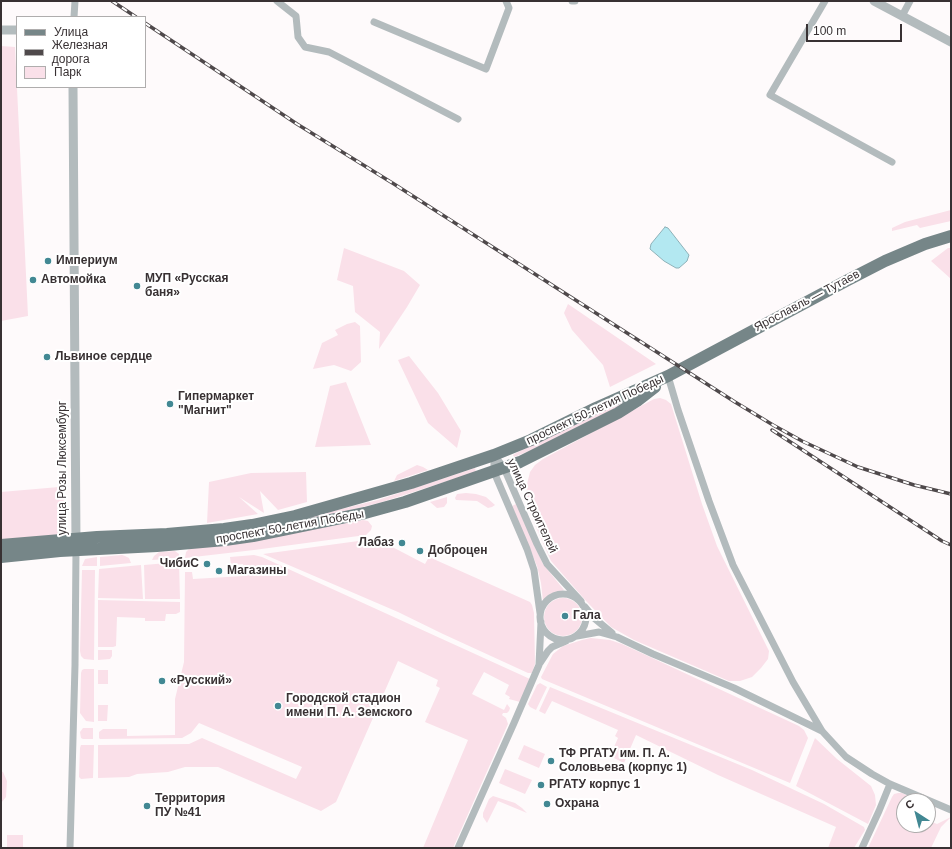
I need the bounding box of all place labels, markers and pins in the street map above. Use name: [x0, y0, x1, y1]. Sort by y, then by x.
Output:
place label: Империум: [56, 254, 118, 268]
marker: Империум: [43, 256, 53, 266]
place label: МУП «Русская баня»: [145, 272, 229, 300]
place label: Автомойка: [41, 273, 106, 287]
marker: Автомойка: [28, 275, 38, 285]
marker: МУП «Русская баня»: [132, 281, 142, 291]
place label: Львиное сердце: [55, 350, 152, 364]
marker: Львиное сердце: [42, 352, 52, 362]
place label: Гипермаркет "Магнит": [178, 390, 254, 418]
marker: Гипермаркет "Магнит": [165, 399, 175, 409]
place label: Лабаз: [358, 536, 394, 550]
marker: Лабаз: [397, 538, 407, 548]
place label: Доброцен: [428, 544, 487, 558]
marker: Доброцен: [415, 546, 425, 556]
place label: ЧибиС: [160, 557, 199, 571]
marker: ЧибиС: [202, 559, 212, 569]
place label: Магазины: [227, 564, 286, 578]
marker: Магазины: [214, 566, 224, 576]
place label: Гала: [573, 609, 601, 623]
marker: Гала: [560, 611, 570, 621]
place label: «Русский»: [170, 674, 232, 688]
marker: «Русский»: [157, 676, 167, 686]
place label: Городской стадион имени П. А. Земского: [286, 692, 412, 720]
marker: Городской стадион имени П. А. Земского: [273, 701, 283, 711]
place label: ТФ РГАТУ им. П. А. Соловьева (корпус 1): [559, 747, 687, 775]
marker: ТФ РГАТУ им. П. А. Соловьева (корпус 1): [546, 756, 556, 766]
place label: РГАТУ корпус 1: [549, 778, 640, 792]
marker: РГАТУ корпус 1: [536, 780, 546, 790]
place label: Территория ПУ №41: [155, 792, 225, 820]
place label: Охрана: [555, 797, 599, 811]
marker: Охрана: [542, 799, 552, 809]
marker: Территория ПУ №41: [142, 801, 152, 811]

